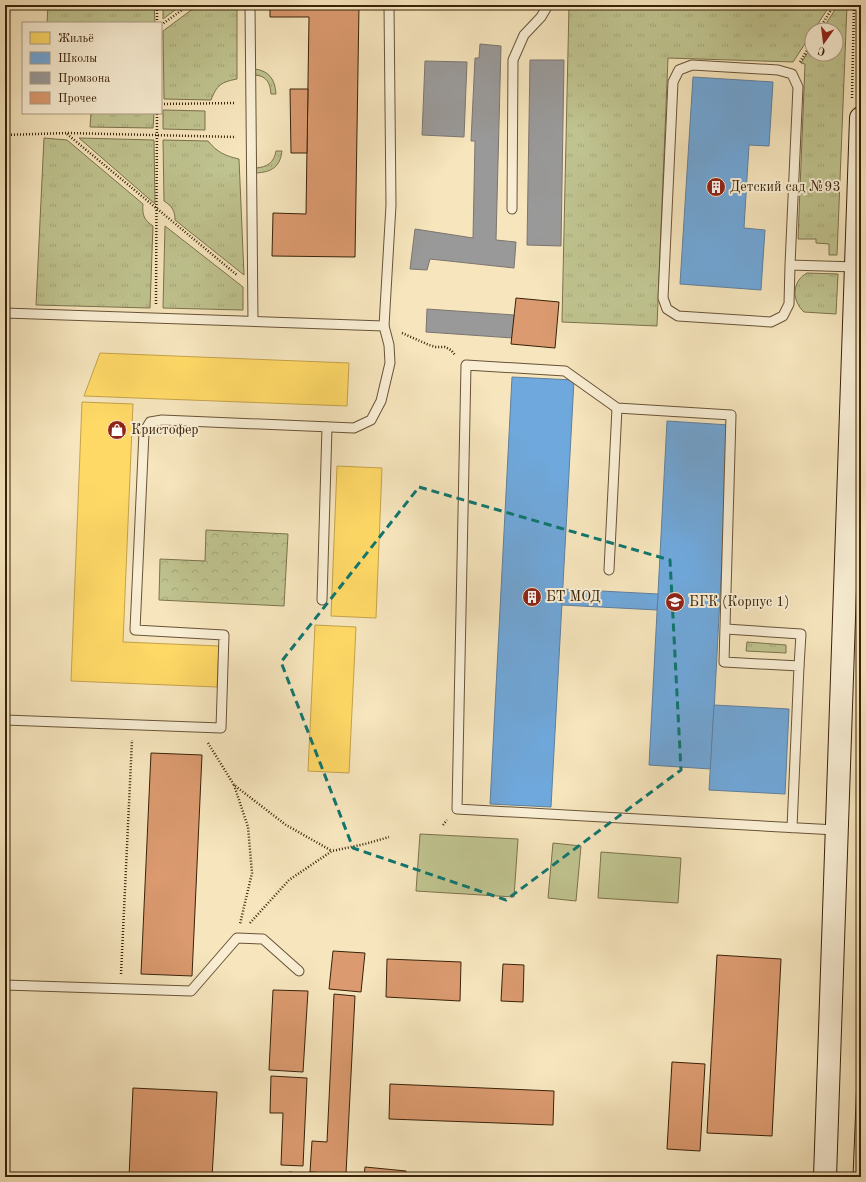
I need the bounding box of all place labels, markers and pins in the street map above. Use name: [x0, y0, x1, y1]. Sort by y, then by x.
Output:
building icon: Детский сад №93: [705, 176, 727, 198]
place label: Детский сад №93: [730, 180, 841, 194]
shop icon: Кристофер: [106, 419, 128, 441]
place label: Кристофер: [131, 423, 199, 438]
building icon: БТ МОД: [521, 586, 543, 608]
place label: БТ МОД: [546, 590, 601, 604]
school or university icon: БГК (Корпус 1): [664, 591, 686, 613]
place label: БГК (Корпус 1): [689, 595, 789, 609]

